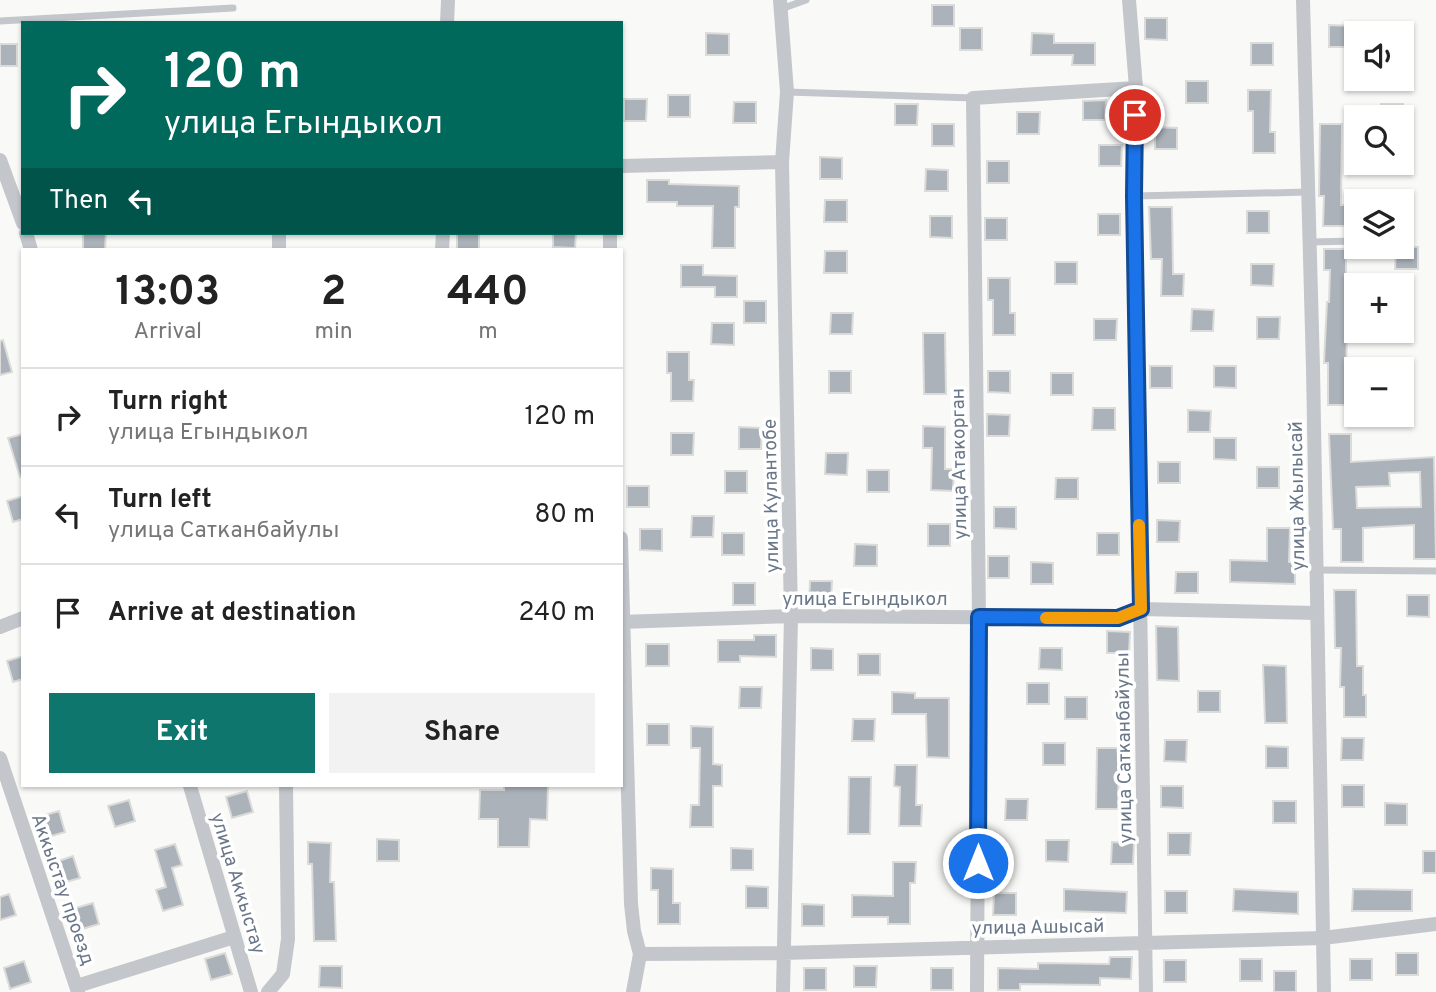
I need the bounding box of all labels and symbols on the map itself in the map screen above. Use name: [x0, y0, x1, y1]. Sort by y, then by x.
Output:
pin: [1105, 85, 1165, 145]
street label: улица Атакорган: [947, 388, 973, 540]
street label: улица Кулантобе: [759, 419, 785, 573]
street label: улица Жылысай: [1285, 421, 1311, 571]
street label: улица Егындыкол: [782, 588, 948, 612]
street label: улица Сатканбайулы: [1111, 652, 1139, 844]
street label: улица Аккыстау: [204, 810, 270, 957]
street label: Аккыстау проезд: [25, 811, 99, 968]
position arrow: [941, 826, 1015, 900]
street label: улица Ашысай: [972, 915, 1105, 941]

